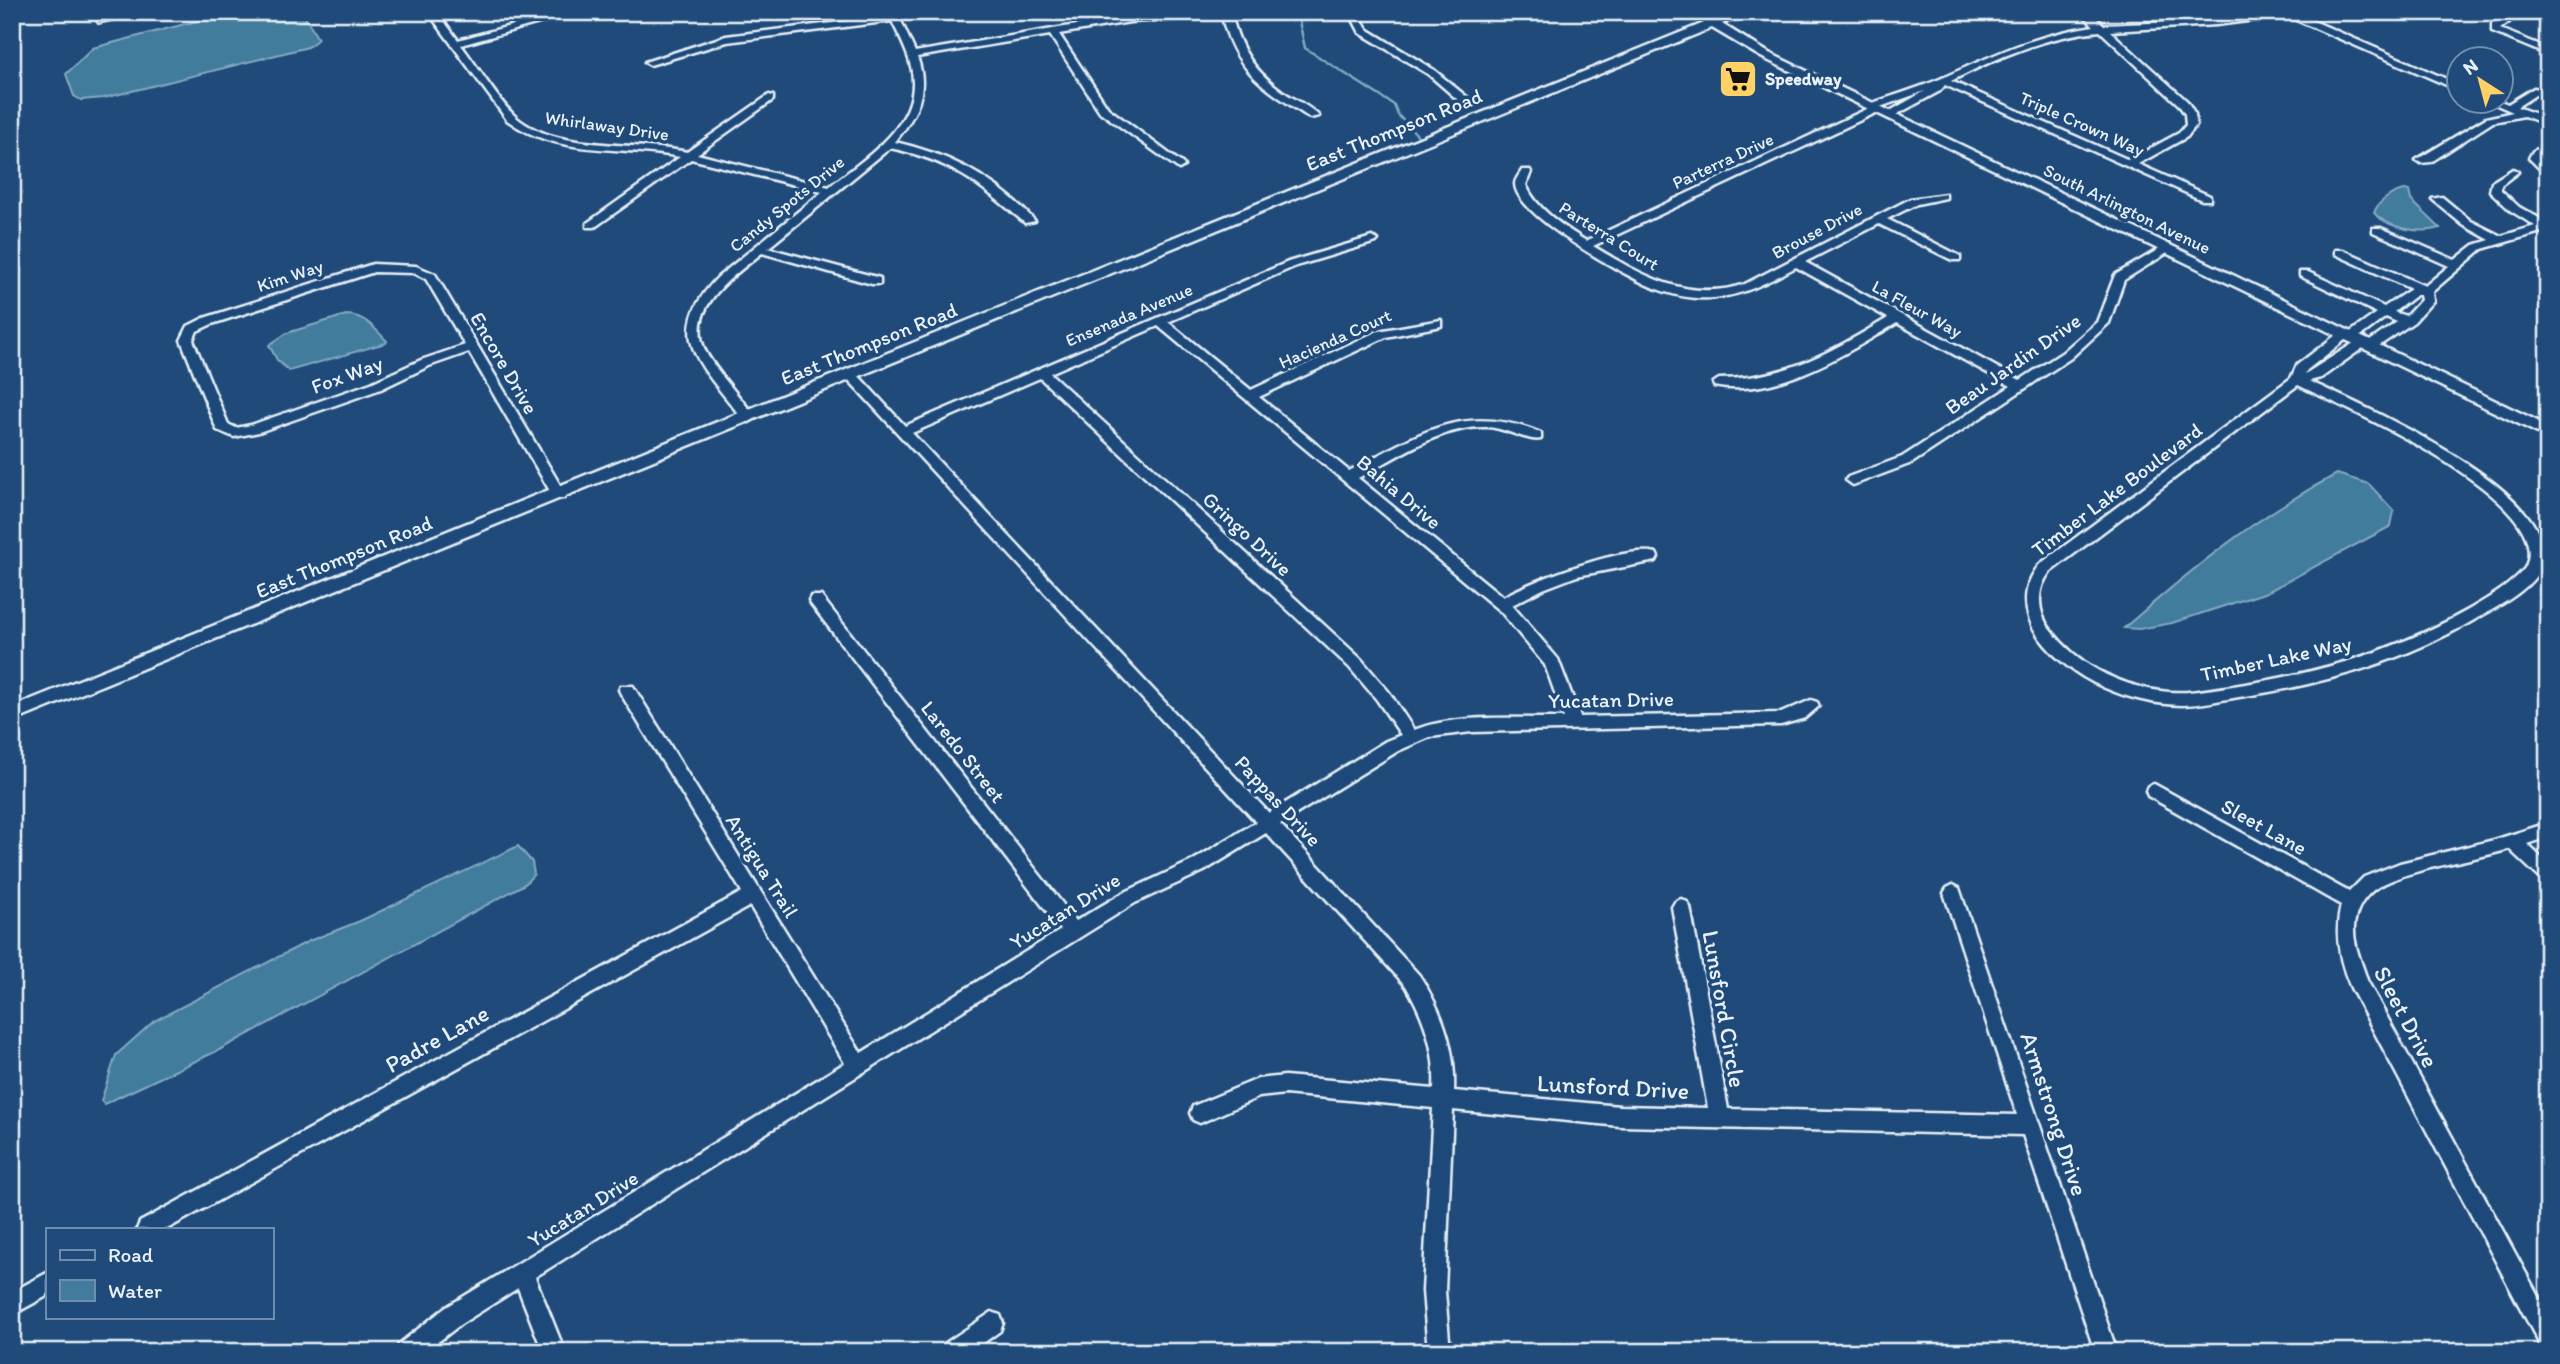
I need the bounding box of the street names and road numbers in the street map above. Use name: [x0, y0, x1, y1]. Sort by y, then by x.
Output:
street label: East Thompson Road: [1302, 83, 1486, 176]
street label: Triple Crown Way: [2016, 87, 2148, 162]
street label: Whirlaway Drive: [544, 106, 670, 146]
street label: Parterra Drive: [1669, 128, 1777, 194]
street label: Candy Spots Drive: [725, 151, 849, 257]
street label: South Arlington Avenue: [2040, 159, 2214, 259]
street label: Parterra Court: [1555, 197, 1663, 275]
street label: Brouse Drive: [1768, 198, 1866, 264]
street label: Kim Way: [254, 255, 326, 297]
street label: La Fleur Way: [1868, 275, 1966, 343]
street label: Ensenada Avenue: [1062, 278, 1196, 352]
street label: East Thompson Road: [777, 297, 961, 390]
street label: Hacienda Court: [1275, 304, 1395, 374]
street label: Encore Drive: [465, 307, 544, 418]
street label: Beau Jardin Drive: [1940, 308, 2085, 420]
street label: Fox Way: [308, 350, 386, 399]
street label: Timber Lake Boulevard: [2027, 417, 2207, 562]
street label: Bahia Drive: [1352, 449, 1447, 534]
street label: Gringo Drive: [1198, 486, 1297, 581]
street label: East Thompson Road: [252, 510, 436, 603]
street label: Timber Lake Way: [2198, 630, 2354, 687]
street label: Yucatan Drive: [1548, 686, 1674, 713]
street label: Laredo Street: [916, 696, 1011, 808]
street label: Pappas Drive: [1230, 750, 1327, 851]
street label: Sleet Lane: [2217, 793, 2311, 860]
street label: Antigua Trail: [721, 809, 804, 922]
street label: Yucatan Drive: [1005, 867, 1125, 954]
street label: Lunsford Circle: [1696, 928, 1753, 1090]
street label: Sleet Drive: [2368, 961, 2445, 1073]
street label: Padre Lane: [380, 998, 494, 1079]
street label: Armstrong Drive: [2014, 1028, 2095, 1199]
street label: Lunsford Drive: [1536, 1068, 1690, 1105]
street label: Yucatan Drive: [523, 1165, 643, 1252]

